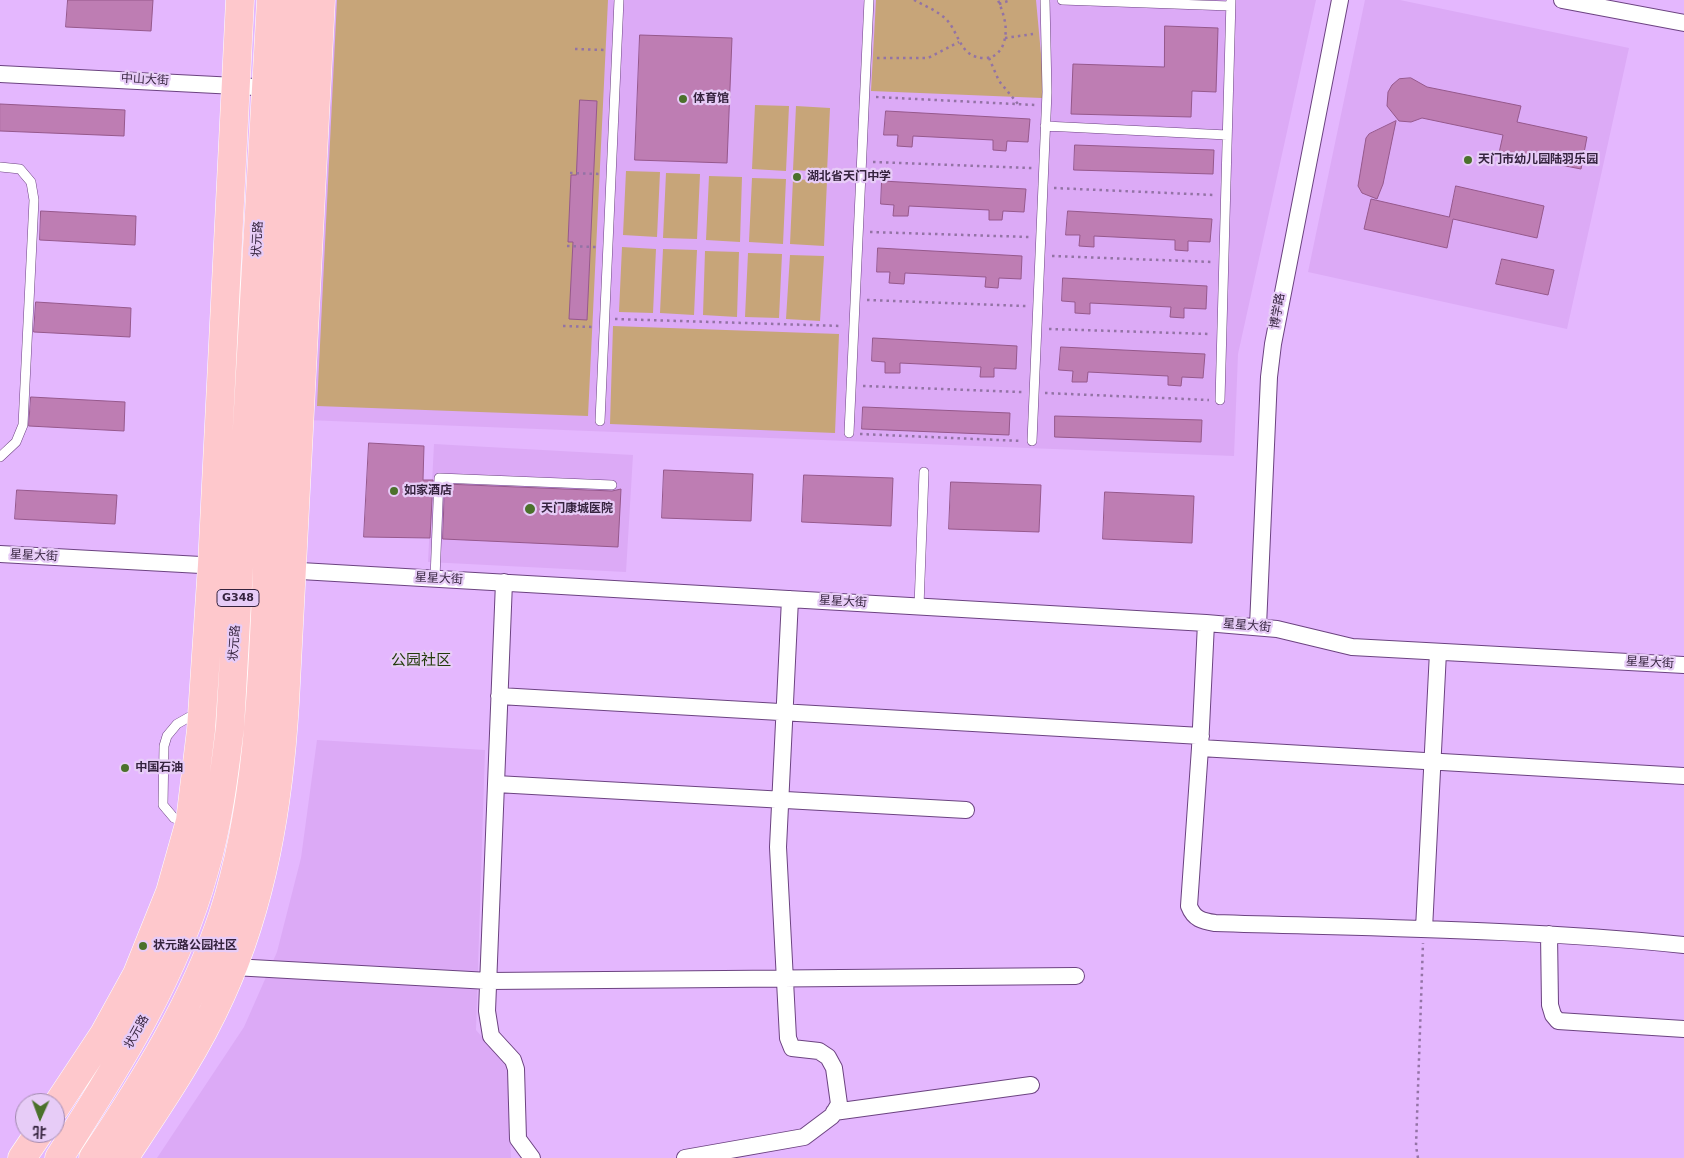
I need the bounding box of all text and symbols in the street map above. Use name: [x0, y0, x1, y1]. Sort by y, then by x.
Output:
street label: 中山大街: [121, 72, 169, 88]
place label: 体育馆: [693, 92, 729, 106]
marker: 体育馆: [677, 93, 689, 105]
place label: 天门市幼儿园陆羽乐园: [1478, 153, 1598, 167]
marker: 天门市幼儿园陆羽乐园: [1462, 154, 1474, 166]
place label: 湖北省天门中学: [807, 170, 891, 184]
marker: 湖北省天门中学: [791, 171, 803, 183]
street label: 状元路: [250, 221, 266, 257]
street label: 博学路: [1268, 292, 1288, 330]
place label: 如家酒店: [404, 484, 452, 498]
marker: 如家酒店: [388, 485, 400, 497]
marker: 天门康城医院: [523, 502, 537, 516]
place label: 天门康城医院: [541, 502, 613, 516]
street label: 星星大街: [10, 548, 58, 564]
street label: 星星大街: [415, 571, 463, 587]
road number: G348: [217, 590, 259, 606]
street label: 星星大街: [819, 594, 867, 610]
street label: 星星大街: [1222, 617, 1272, 635]
street label: 状元路: [227, 625, 243, 661]
district label: 公园社区: [391, 652, 451, 670]
street label: 星星大街: [1626, 655, 1674, 671]
place label: 中国石油: [135, 761, 183, 775]
marker: 中国石油: [119, 762, 131, 774]
place label: 状元路公园社区: [153, 939, 237, 953]
marker: 状元路公园社区: [137, 940, 149, 952]
street label: 状元路: [122, 1013, 152, 1051]
north arrow: [15, 1093, 65, 1143]
text: 北: [32, 1124, 47, 1140]

